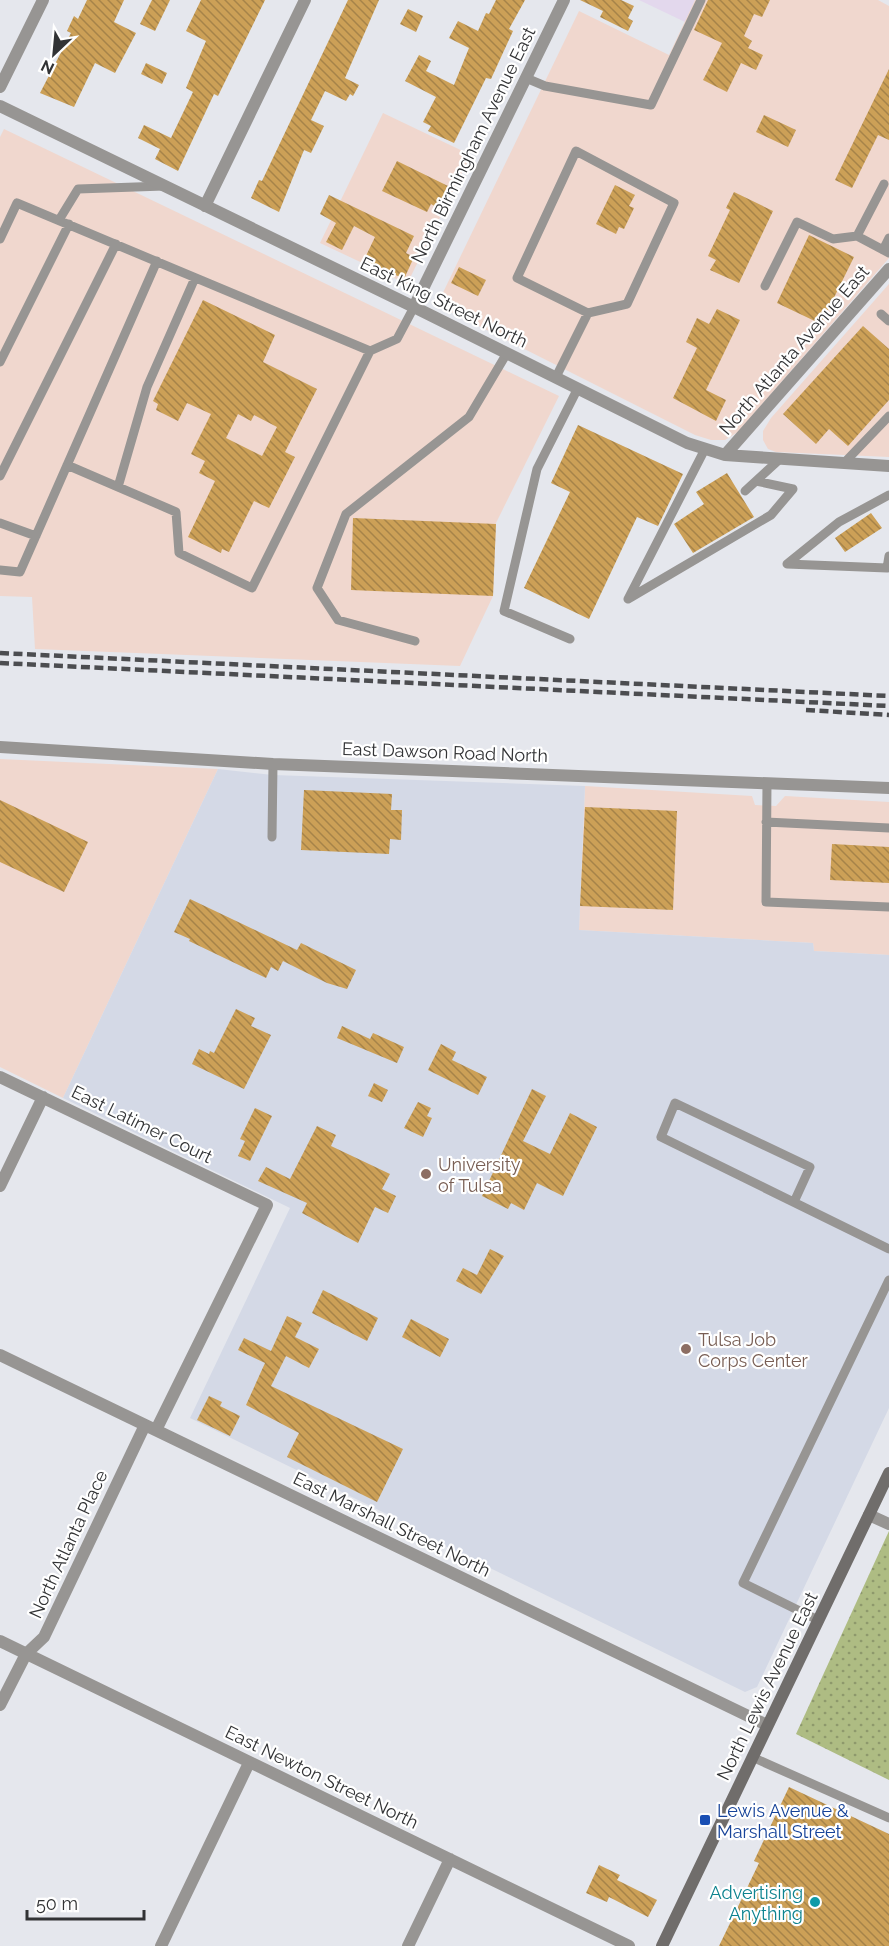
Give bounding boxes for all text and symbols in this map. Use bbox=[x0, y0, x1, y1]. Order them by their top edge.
street label: North Birmingham Avenue East bbox=[407, 23, 539, 267]
north arrow bbox=[24, 24, 84, 84]
text: N bbox=[38, 56, 57, 78]
street label: East King Street North bbox=[357, 252, 531, 352]
street label: North Atlanta Avenue East bbox=[715, 261, 873, 439]
street label: East Dawson Road North bbox=[342, 738, 548, 766]
street label: East Latimer Court bbox=[68, 1081, 216, 1167]
place label: University of Tulsa bbox=[438, 1154, 521, 1196]
marker: University of Tulsa bbox=[419, 1167, 433, 1181]
place label: Tulsa Job Corps Center bbox=[698, 1329, 809, 1371]
marker: Tulsa Job Corps Center bbox=[679, 1342, 693, 1356]
street label: North Atlanta Place bbox=[24, 1466, 112, 1621]
street label: East Marshall Street North bbox=[290, 1467, 494, 1581]
street label: North Lewis Avenue East bbox=[712, 1588, 822, 1784]
street label: East Newton Street North bbox=[222, 1721, 422, 1833]
place label: Lewis Avenue & Marshall Street bbox=[717, 1800, 849, 1842]
marker: Lewis Avenue & Marshall Street bbox=[698, 1813, 712, 1827]
place label: Advertising Anything bbox=[710, 1882, 803, 1924]
scale bar bbox=[27, 1883, 144, 1921]
text: 50 m bbox=[36, 1893, 78, 1914]
marker: Advertising Anything bbox=[808, 1895, 822, 1909]

